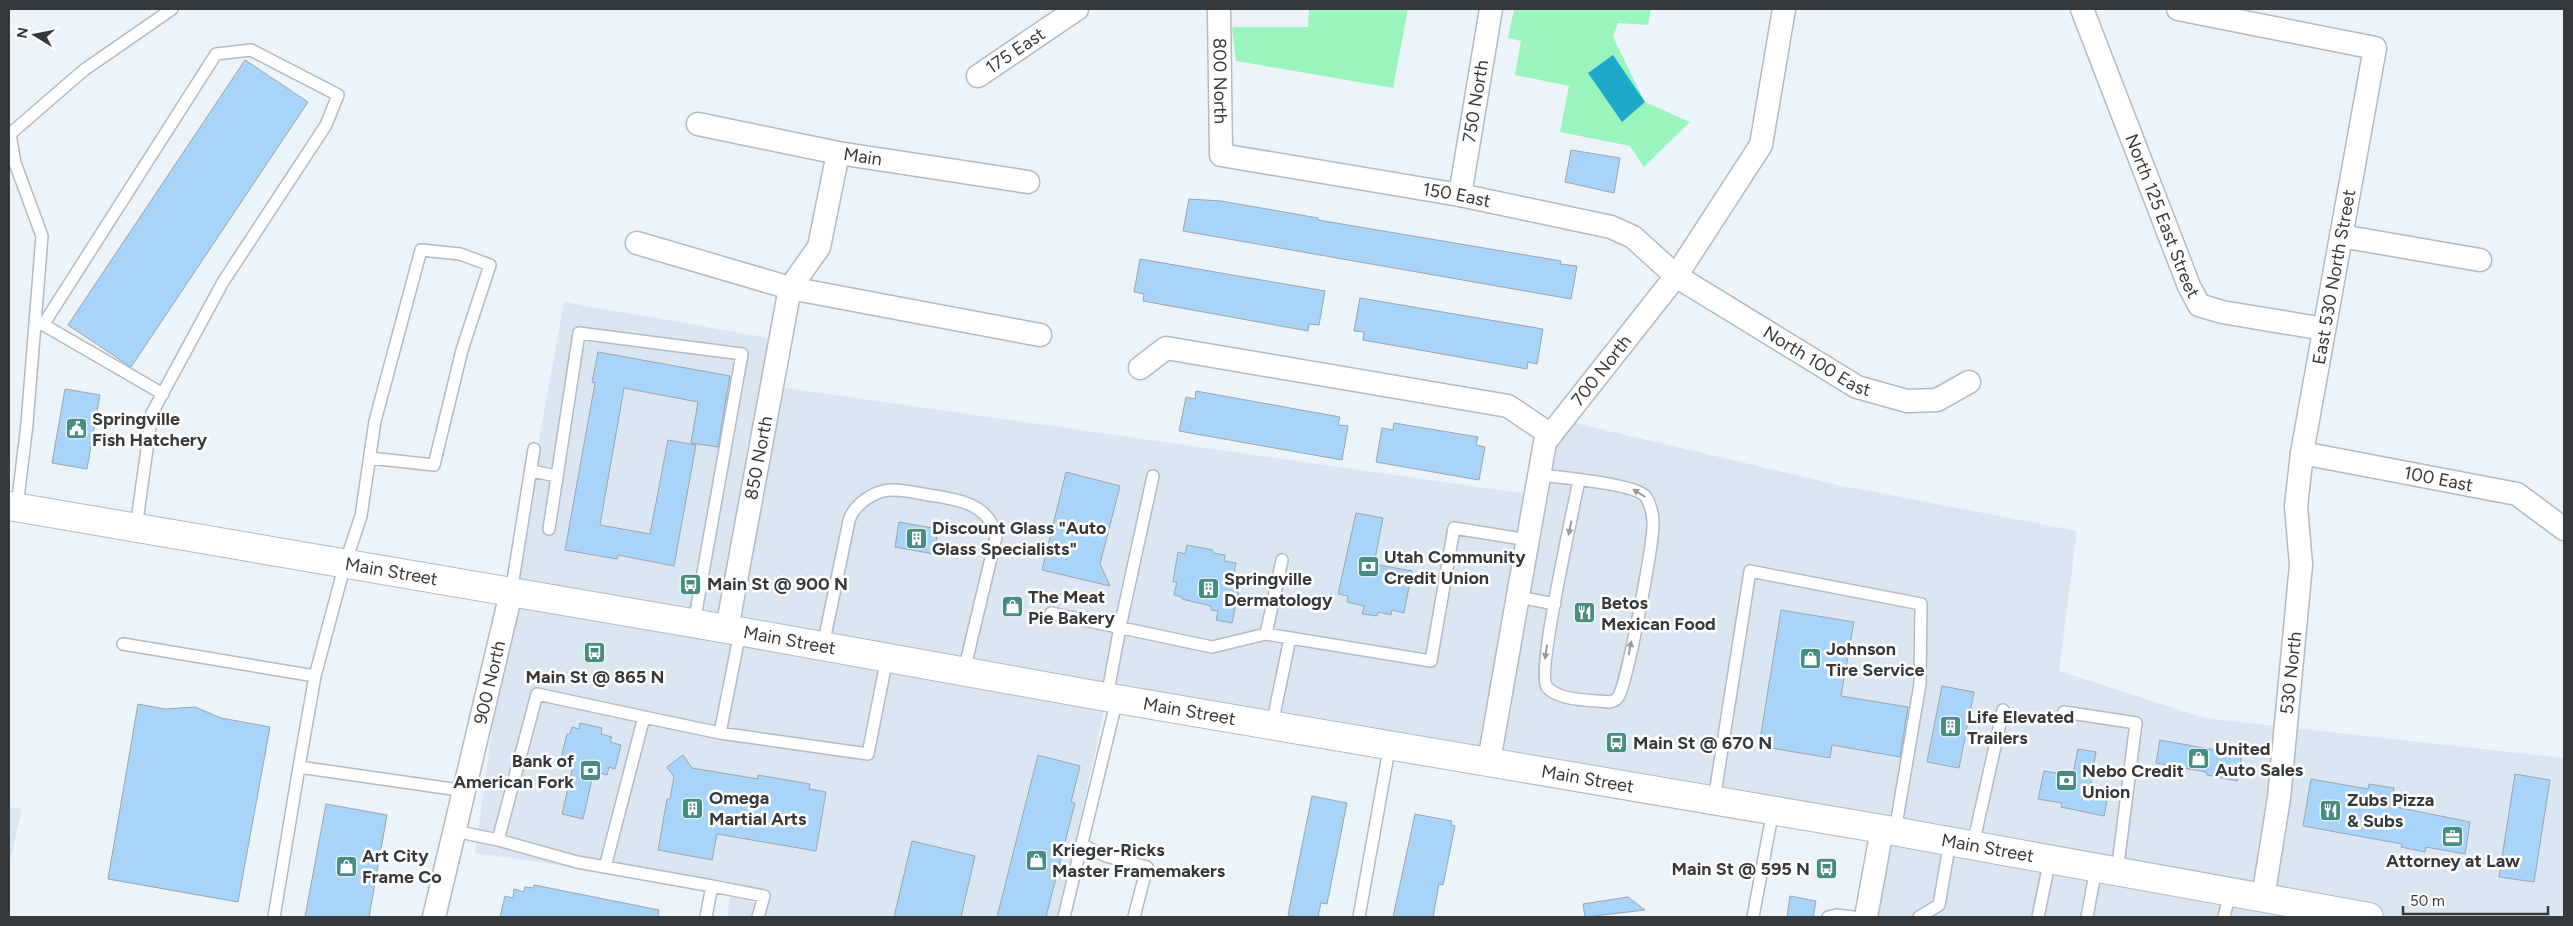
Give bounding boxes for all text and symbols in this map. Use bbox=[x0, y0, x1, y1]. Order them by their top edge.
north arrow bbox=[10, 10, 60, 60]
street label: 175 East bbox=[981, 23, 1049, 79]
text: N bbox=[13, 26, 32, 40]
street label: 800 North bbox=[1208, 38, 1232, 124]
street label: 750 North bbox=[1458, 58, 1493, 144]
street label: North 125 East Street bbox=[2120, 131, 2204, 302]
street label: Main bbox=[842, 143, 884, 171]
street label: 150 East bbox=[1421, 178, 1493, 212]
street label: East 530 North Street bbox=[2308, 187, 2360, 366]
street label: North 100 East bbox=[1759, 321, 1873, 401]
street label: 700 North bbox=[1567, 330, 1636, 410]
place label: Springville Fish Hatchery bbox=[92, 408, 208, 451]
street label: 850 North bbox=[740, 414, 777, 502]
public building icon: Springville Fish Hatchery bbox=[64, 417, 88, 441]
street label: 100 East bbox=[2402, 462, 2475, 496]
one-way arrow bbox=[1632, 489, 1646, 498]
place label: Discount Glass "Auto Glass Specialists" bbox=[932, 517, 1106, 560]
one-way arrow bbox=[1566, 520, 1574, 536]
building icon: Discount Glass "Auto Glass Specialists" bbox=[904, 526, 928, 550]
place label: Utah Community Credit Union bbox=[1384, 546, 1526, 589]
street label: Main Street bbox=[343, 553, 440, 590]
bank icon: Utah Community Credit Union bbox=[1356, 555, 1380, 579]
place label: Springville Dermatology bbox=[1224, 568, 1333, 611]
bus stop icon: Main St @ 900 N bbox=[679, 572, 703, 596]
place label: Main St @ 900 N bbox=[707, 573, 848, 595]
building icon: Springville Dermatology bbox=[1196, 577, 1220, 601]
place label: The Meat Pie Bakery bbox=[1028, 586, 1115, 629]
place label: Betos Mexican Food bbox=[1601, 592, 1716, 635]
shop icon: The Meat Pie Bakery bbox=[1000, 595, 1024, 619]
restaurant icon: Betos Mexican Food bbox=[1573, 601, 1597, 625]
street label: Main Street bbox=[742, 621, 838, 659]
street label: 530 North bbox=[2276, 630, 2306, 716]
place label: Johnson Tire Service bbox=[1826, 638, 1925, 681]
street label: 900 North bbox=[469, 639, 510, 726]
bus stop icon: Main St @ 865 N bbox=[583, 640, 607, 664]
one-way arrow bbox=[1627, 640, 1635, 656]
one-way arrow bbox=[1542, 645, 1550, 661]
shop icon: Johnson Tire Service bbox=[1798, 647, 1822, 671]
place label: Main St @ 865 N bbox=[526, 666, 664, 688]
street label: Main Street bbox=[1141, 693, 1237, 730]
place label: Life Elevated Trailers bbox=[1967, 706, 2074, 749]
building icon: Life Elevated Trailers bbox=[1939, 715, 1963, 739]
bus stop icon: Main St @ 670 N bbox=[1605, 731, 1629, 755]
place label: Main St @ 670 N bbox=[1633, 732, 1772, 754]
place label: United Auto Sales bbox=[2215, 738, 2304, 781]
shop icon: United Auto Sales bbox=[2187, 747, 2211, 771]
place label: Bank of American Fork bbox=[453, 750, 575, 793]
bank icon: Bank of American Fork bbox=[578, 759, 602, 783]
street label: Main Street bbox=[1540, 760, 1636, 798]
place label: Nebo Credit Union bbox=[2082, 760, 2184, 803]
bank icon: Nebo Credit Union bbox=[2054, 769, 2078, 793]
place label: Omega Martial Arts bbox=[709, 787, 807, 830]
place label: Zubs Pizza & Subs bbox=[2347, 789, 2434, 832]
building icon: Omega Martial Arts bbox=[681, 796, 705, 820]
restaurant icon: Zubs Pizza & Subs bbox=[2319, 798, 2343, 822]
office icon: Attorney at Law bbox=[2441, 824, 2465, 848]
street label: Main Street bbox=[1940, 829, 2036, 867]
place label: Krieger-Ricks Master Framemakers bbox=[1052, 839, 1226, 882]
place label: Art City Frame Co bbox=[362, 845, 442, 888]
shop icon: Krieger-Ricks Master Framemakers bbox=[1024, 848, 1048, 872]
place label: Attorney at Law bbox=[2386, 850, 2520, 872]
shop icon: Art City Frame Co bbox=[334, 854, 358, 878]
bus stop icon: Main St @ 595 N bbox=[1814, 857, 1838, 881]
place label: Main St @ 595 N bbox=[1672, 858, 1810, 880]
scale bar bbox=[2403, 884, 2548, 916]
text: 50 m bbox=[2410, 892, 2445, 910]

